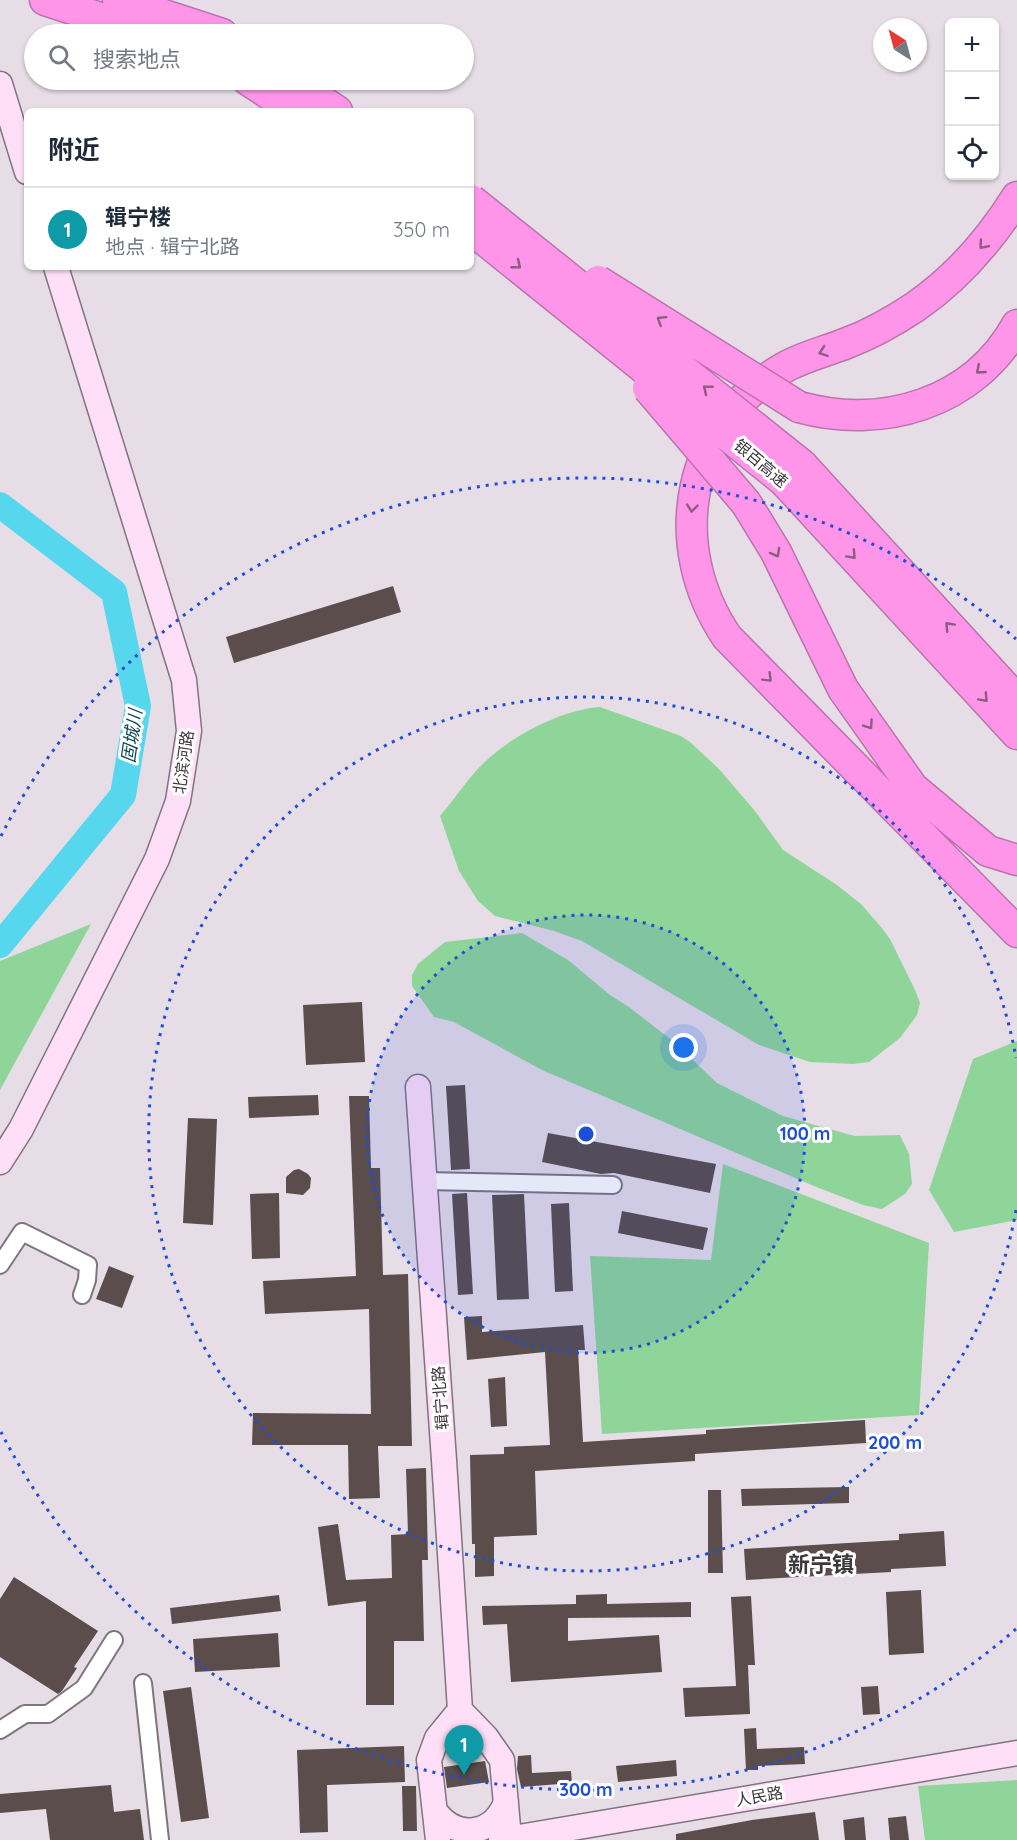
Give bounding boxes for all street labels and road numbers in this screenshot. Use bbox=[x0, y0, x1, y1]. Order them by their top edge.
street label: 银百高速 bbox=[730, 435, 792, 491]
street label: 北滨河路 bbox=[169, 729, 197, 795]
street label: 辑宁北路 bbox=[428, 1365, 452, 1431]
street label: 人民路 bbox=[734, 1782, 784, 1810]

